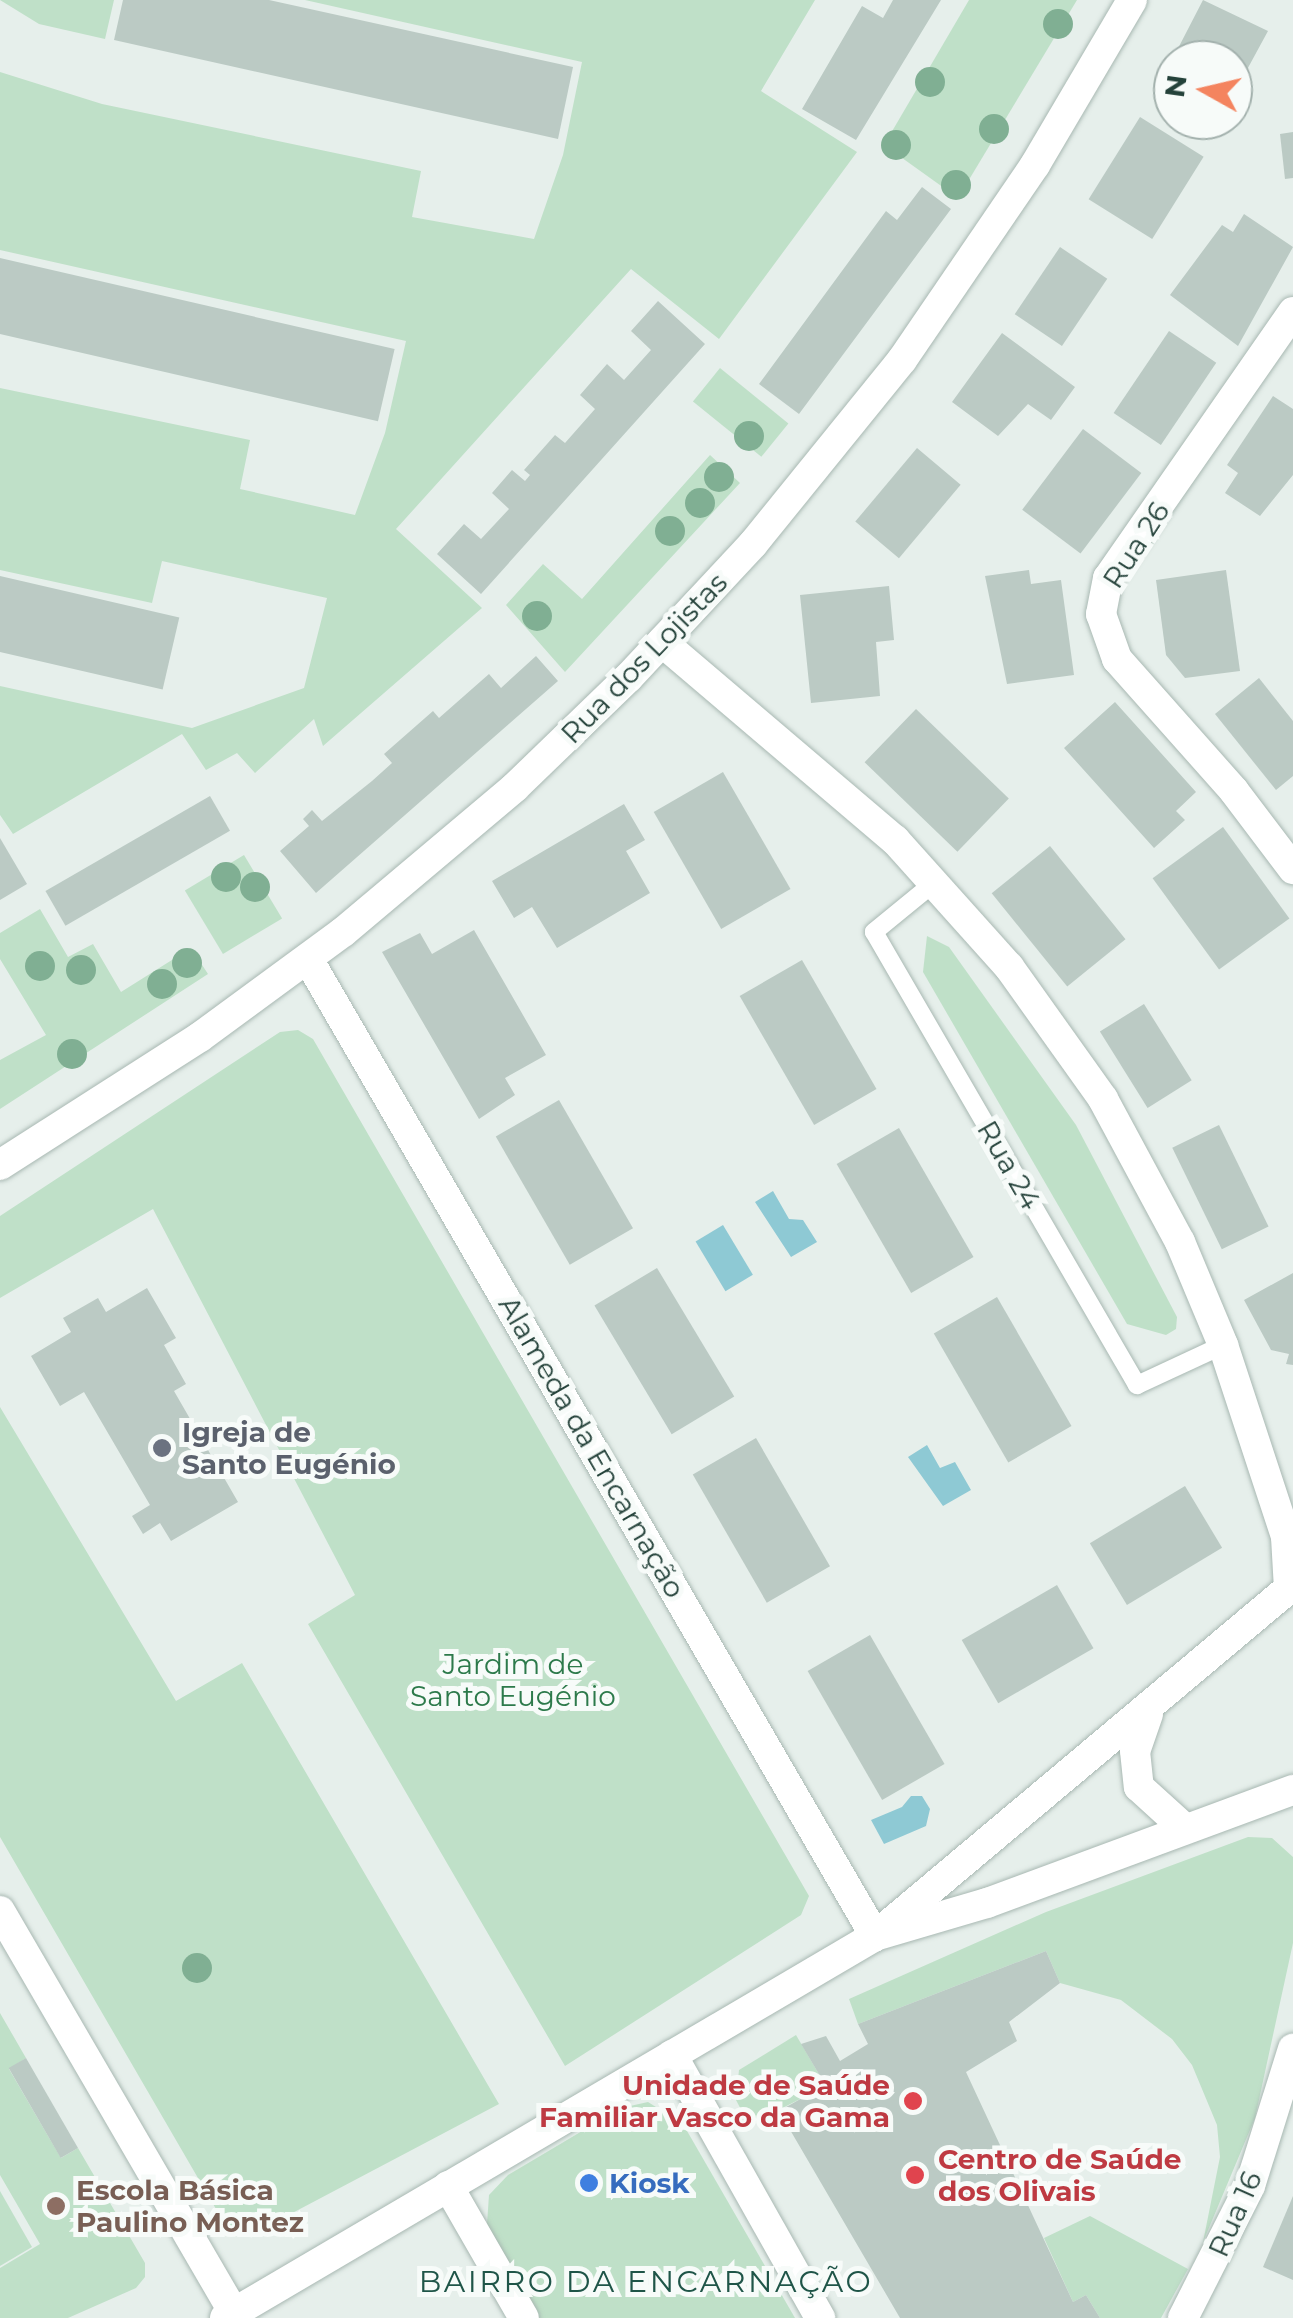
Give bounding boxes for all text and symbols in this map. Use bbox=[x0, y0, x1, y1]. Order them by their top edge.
north arrow bbox=[1153, 40, 1253, 140]
text: N bbox=[1157, 73, 1194, 100]
street label: Rua 26 bbox=[1096, 496, 1176, 594]
street label: Rua dos Lojistas bbox=[554, 566, 734, 750]
street label: Rua 24 bbox=[970, 1115, 1048, 1215]
street label: Alameda da Encarnação bbox=[492, 1290, 692, 1604]
place label: Igreja de Santo Eugénio bbox=[182, 1415, 396, 1481]
marker: Igreja de Santo Eugénio bbox=[151, 1437, 173, 1459]
park label: Jardim de Santo Eugénio bbox=[410, 1647, 616, 1713]
place label: Unidade de Saúde Familiar Vasco da Gama bbox=[539, 2068, 890, 2134]
marker: Unidade de Saúde Familiar Vasco da Gama bbox=[900, 2088, 926, 2114]
place label: Centro de Saúde dos Olivais bbox=[938, 2142, 1181, 2208]
marker: Centro de Saúde dos Olivais bbox=[902, 2162, 928, 2188]
place label: Kiosk bbox=[609, 2166, 690, 2200]
street label: Rua 16 bbox=[1201, 2166, 1269, 2262]
marker: Kiosk bbox=[578, 2172, 600, 2194]
place label: Escola Básica Paulino Montez bbox=[76, 2173, 304, 2239]
marker: Escola Básica Paulino Montez bbox=[45, 2195, 67, 2217]
district label: BAIRRO DA ENCARNAÇÃO bbox=[419, 2264, 873, 2300]

